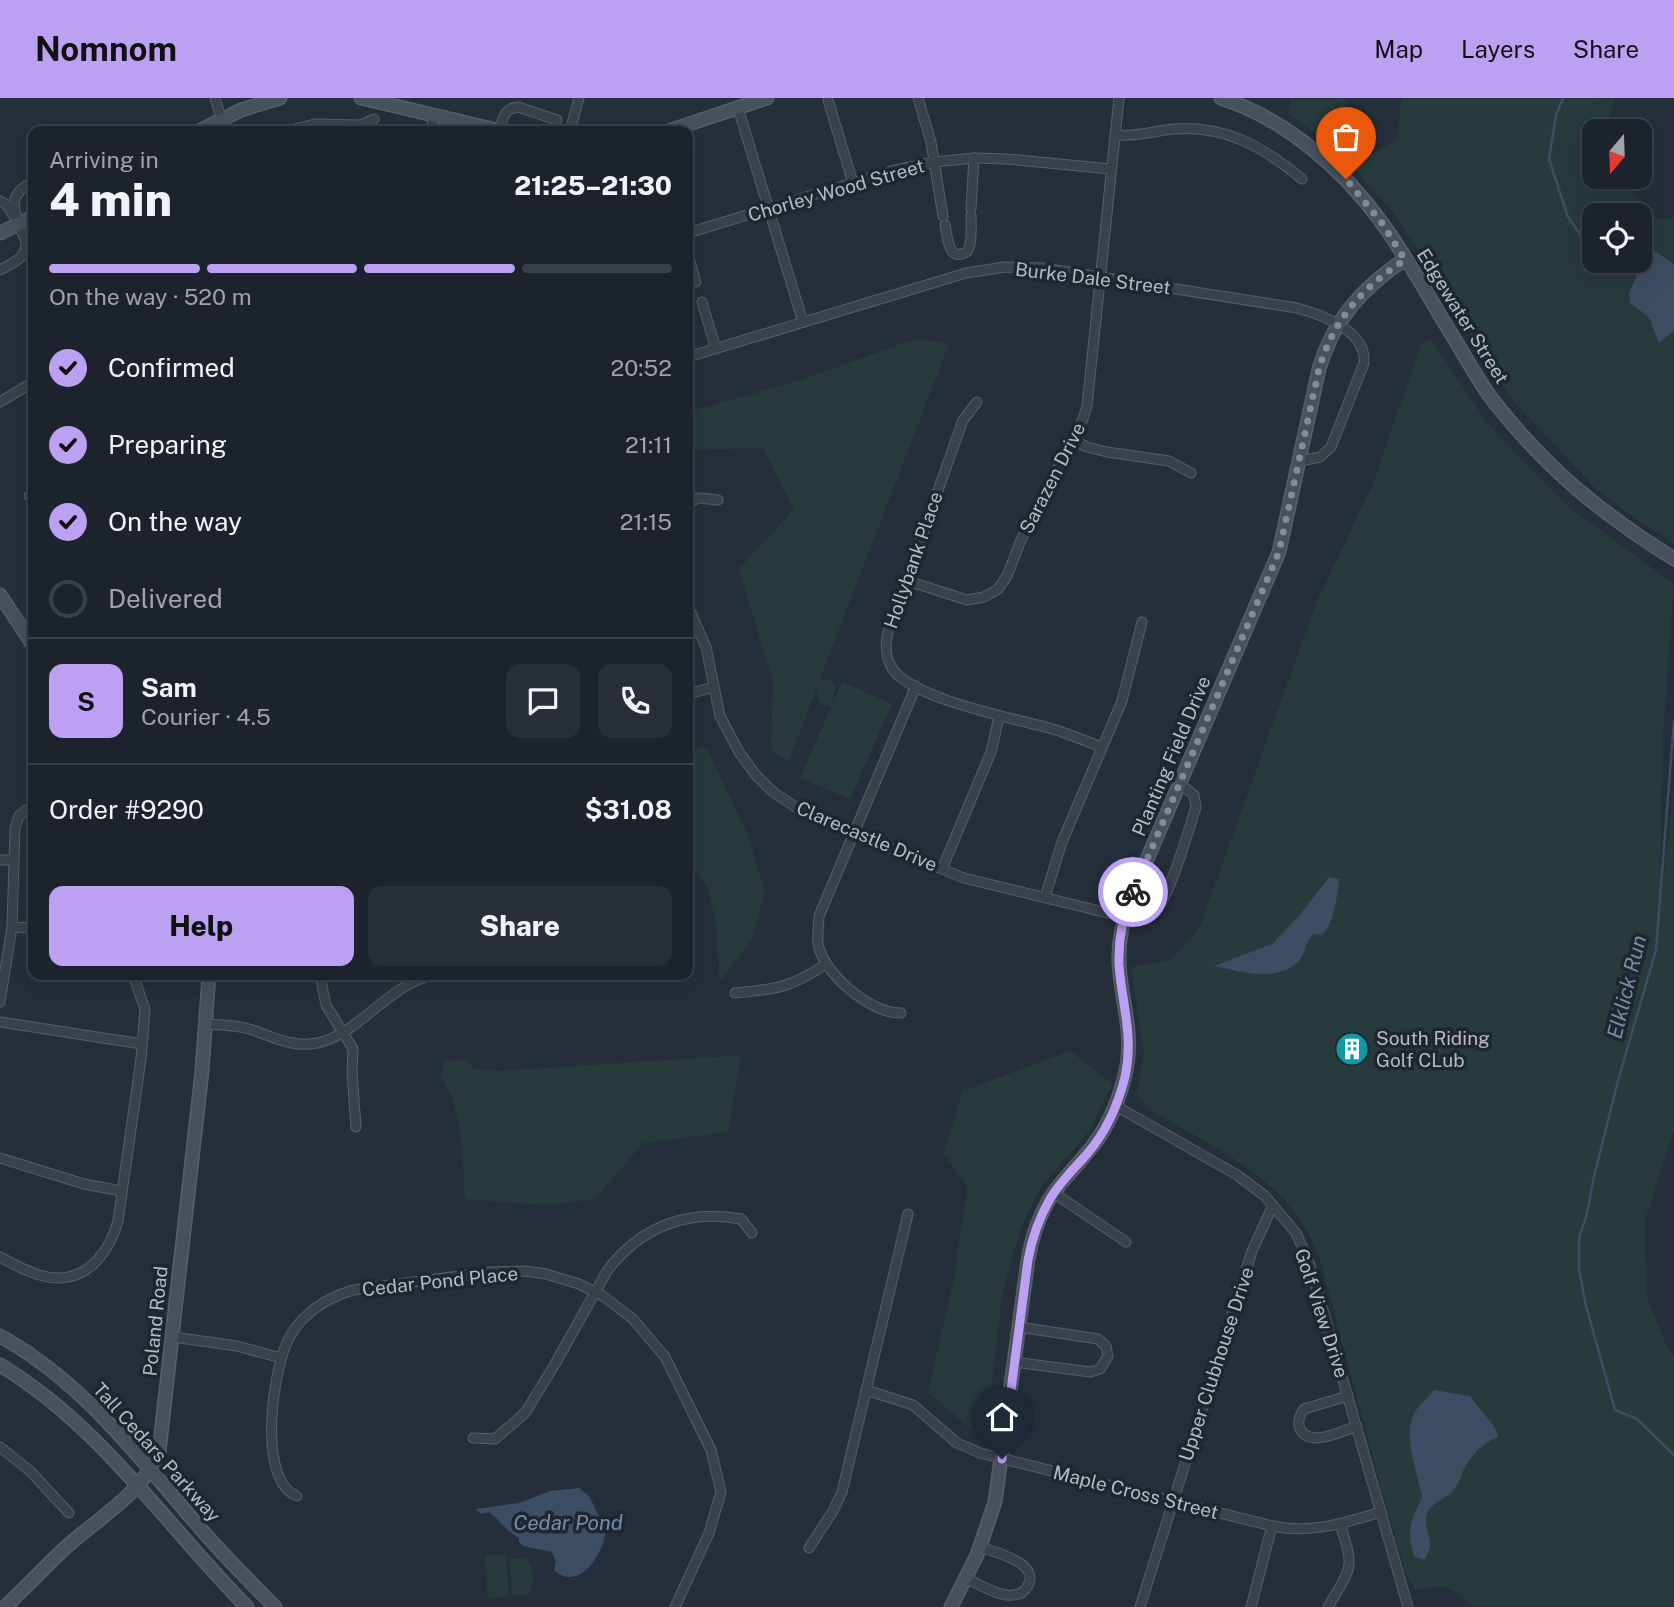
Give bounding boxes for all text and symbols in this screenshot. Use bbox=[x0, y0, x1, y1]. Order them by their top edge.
text: Nomnom bbox=[35, 30, 177, 68]
text: Map bbox=[1374, 35, 1423, 63]
text: Layers bbox=[1461, 35, 1535, 63]
text: Share bbox=[1573, 35, 1639, 63]
pin bbox=[1316, 107, 1376, 179]
icon: bag bbox=[1327, 118, 1365, 156]
north arrow bbox=[1582, 119, 1652, 189]
map controls bbox=[1582, 119, 1652, 273]
text: Arriving in bbox=[49, 146, 159, 173]
street label: Chorley Wood Street bbox=[745, 154, 927, 226]
text: 21:25–21:30 bbox=[514, 170, 672, 201]
text: 4 min bbox=[49, 172, 172, 226]
button: locate bbox=[1582, 203, 1652, 273]
street label: Edgewater Street bbox=[1413, 244, 1513, 388]
street label: Burke Dale Street bbox=[1014, 258, 1172, 298]
text: On the way · 520 m bbox=[49, 283, 252, 310]
icon: check bbox=[49, 349, 87, 387]
text: Confirmed bbox=[108, 352, 235, 383]
text: 20:52 bbox=[611, 354, 672, 381]
street label: Sarazen Drive bbox=[1015, 419, 1089, 537]
icon: check bbox=[49, 426, 87, 464]
text: Preparing bbox=[108, 429, 227, 460]
text: 21:11 bbox=[625, 431, 672, 458]
street label: Hollybank Place bbox=[879, 489, 947, 631]
icon: check bbox=[49, 503, 87, 541]
text: On the way bbox=[108, 506, 242, 537]
text: 21:15 bbox=[620, 508, 672, 535]
text: Delivered bbox=[108, 583, 223, 614]
button: chat bbox=[506, 664, 580, 738]
button: phone bbox=[598, 664, 672, 738]
text: Sam bbox=[141, 672, 197, 703]
street label: Planting Field Drive bbox=[1127, 673, 1215, 839]
text: S bbox=[77, 686, 95, 717]
text: Courier · 4.5 bbox=[141, 703, 271, 730]
text: Order #9290 bbox=[49, 794, 204, 825]
text: $31.08 bbox=[585, 794, 672, 825]
street label: Clarecastle Drive bbox=[793, 796, 941, 876]
courier bbox=[1098, 857, 1168, 927]
icon: bike bbox=[1114, 873, 1152, 911]
button: Help bbox=[49, 886, 354, 966]
button: Share bbox=[368, 886, 672, 966]
water label: Elklick Run bbox=[1602, 933, 1651, 1041]
place label: South Riding Golf CLub bbox=[1376, 1027, 1490, 1071]
building icon: South Riding Golf CLub bbox=[1333, 1030, 1371, 1068]
street label: Golf View Drive bbox=[1291, 1246, 1353, 1380]
street label: Cedar Pond Place bbox=[361, 1262, 519, 1300]
street label: Upper Clubhouse Drive bbox=[1174, 1264, 1258, 1464]
street label: Poland Road bbox=[138, 1265, 172, 1377]
street label: Tall Cedars Parkway bbox=[89, 1378, 225, 1526]
pin bbox=[972, 1387, 1032, 1459]
icon: home bbox=[983, 1398, 1021, 1436]
street label: Maple Cross Street bbox=[1051, 1461, 1221, 1523]
water label: Cedar Pond bbox=[513, 1510, 623, 1535]

